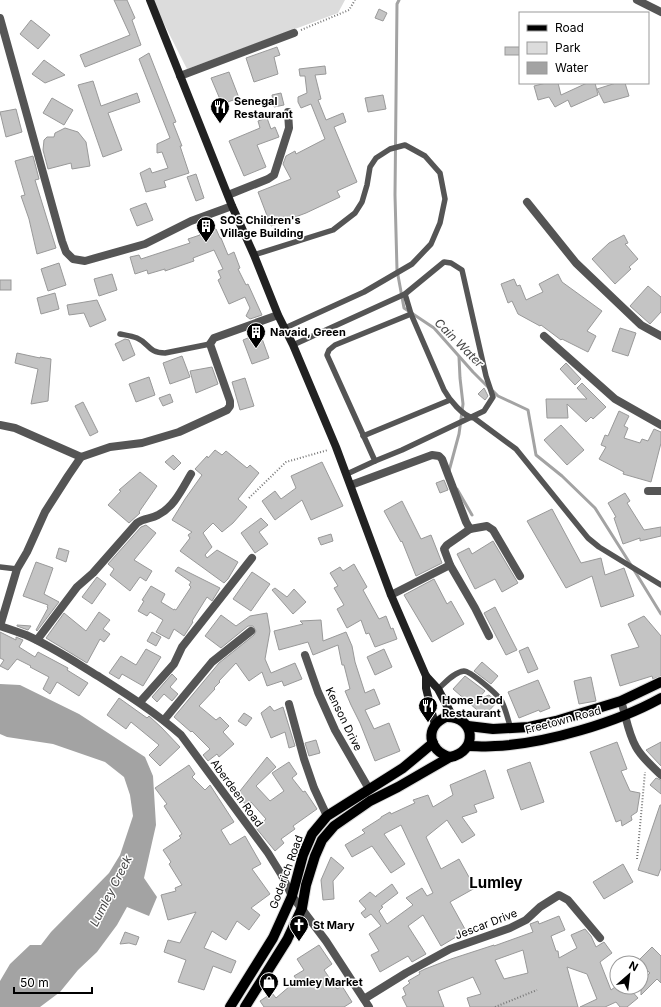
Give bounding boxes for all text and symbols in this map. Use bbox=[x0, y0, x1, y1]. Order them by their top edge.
legend bbox=[519, 12, 649, 84]
text: Road bbox=[555, 20, 584, 35]
text: Park bbox=[555, 40, 581, 55]
text: Water bbox=[555, 60, 589, 75]
place label: Senegal Restaurant bbox=[234, 94, 293, 121]
restaurant icon: Senegal Restaurant bbox=[209, 96, 231, 124]
place label: SOS Children's Village Building bbox=[220, 213, 304, 240]
building icon: SOS Children's Village Building bbox=[195, 215, 217, 243]
water label: Cain Water bbox=[432, 315, 487, 371]
building icon: Navaid, Green bbox=[245, 321, 267, 349]
place label: Navaid, Green bbox=[270, 325, 346, 339]
street label: Kenson Drive bbox=[323, 685, 365, 753]
place label: Home Food Restaurant bbox=[442, 693, 503, 720]
restaurant icon: Home Food Restaurant bbox=[417, 695, 439, 723]
street label: Freetown Road bbox=[524, 703, 602, 737]
street label: Aberdeen Road bbox=[208, 756, 266, 830]
street label: Goderich Road bbox=[266, 833, 306, 911]
water label: Lumley Creek bbox=[86, 852, 135, 929]
district label: Lumley bbox=[469, 873, 523, 892]
street label: Jescar Drive bbox=[453, 906, 519, 942]
church icon: St Mary bbox=[288, 914, 310, 942]
place label: St Mary bbox=[313, 918, 355, 932]
north arrow bbox=[609, 955, 649, 995]
text: N bbox=[627, 958, 641, 974]
scale bar bbox=[14, 969, 92, 995]
shop icon: Lumley Market bbox=[258, 971, 280, 999]
text: 50 m bbox=[20, 975, 49, 990]
place label: Lumley Market bbox=[283, 975, 363, 989]

